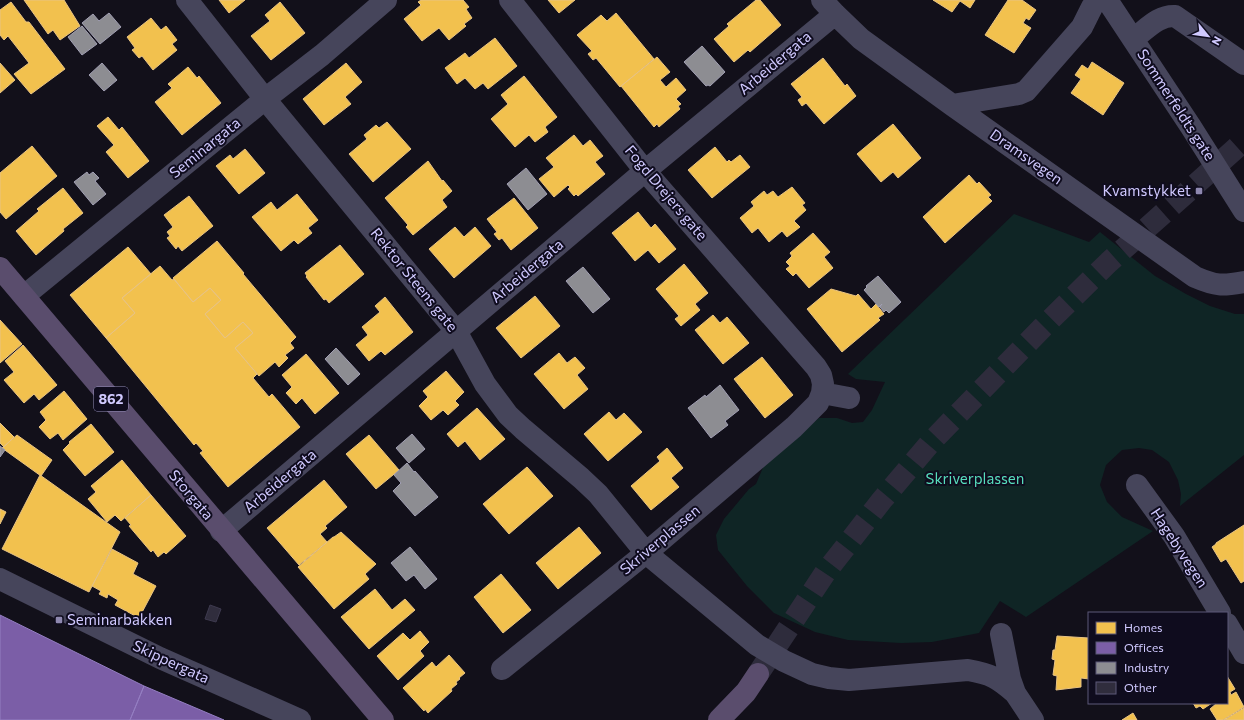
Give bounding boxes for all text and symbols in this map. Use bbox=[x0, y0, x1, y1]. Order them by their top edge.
north arrow bbox=[1188, 16, 1228, 56]
street label: Arbeidergata bbox=[734, 27, 814, 98]
text: N bbox=[1209, 34, 1225, 48]
street label: Sommerfeldts gate bbox=[1134, 45, 1220, 164]
street label: Seminargata bbox=[165, 113, 243, 181]
street label: Dramsvegen bbox=[987, 125, 1066, 188]
street label: Fogd Drejers gate bbox=[622, 141, 712, 244]
place label: Kvamstykket bbox=[1102, 181, 1191, 199]
marker: Kvamstykket bbox=[1194, 186, 1204, 196]
street label: Rektor Steens gate bbox=[367, 224, 462, 335]
street label: Arbeidergata bbox=[486, 235, 566, 306]
road number: 862 bbox=[94, 387, 128, 411]
street label: Arbeidergata bbox=[239, 445, 319, 516]
street label: Storgata bbox=[166, 466, 218, 523]
park label: Skriverplassen bbox=[926, 469, 1024, 487]
street label: Skriverplassen bbox=[616, 501, 703, 578]
street label: Hagebyvegen bbox=[1147, 504, 1212, 591]
place label: Seminarbakken bbox=[67, 610, 172, 628]
legend bbox=[1088, 612, 1228, 704]
marker: Seminarbakken bbox=[54, 615, 64, 625]
text: Homes bbox=[1124, 620, 1162, 634]
street label: Skippergata bbox=[130, 636, 213, 687]
text: Offices bbox=[1124, 640, 1164, 654]
text: Industry bbox=[1124, 660, 1169, 674]
text: Other bbox=[1124, 680, 1157, 694]

